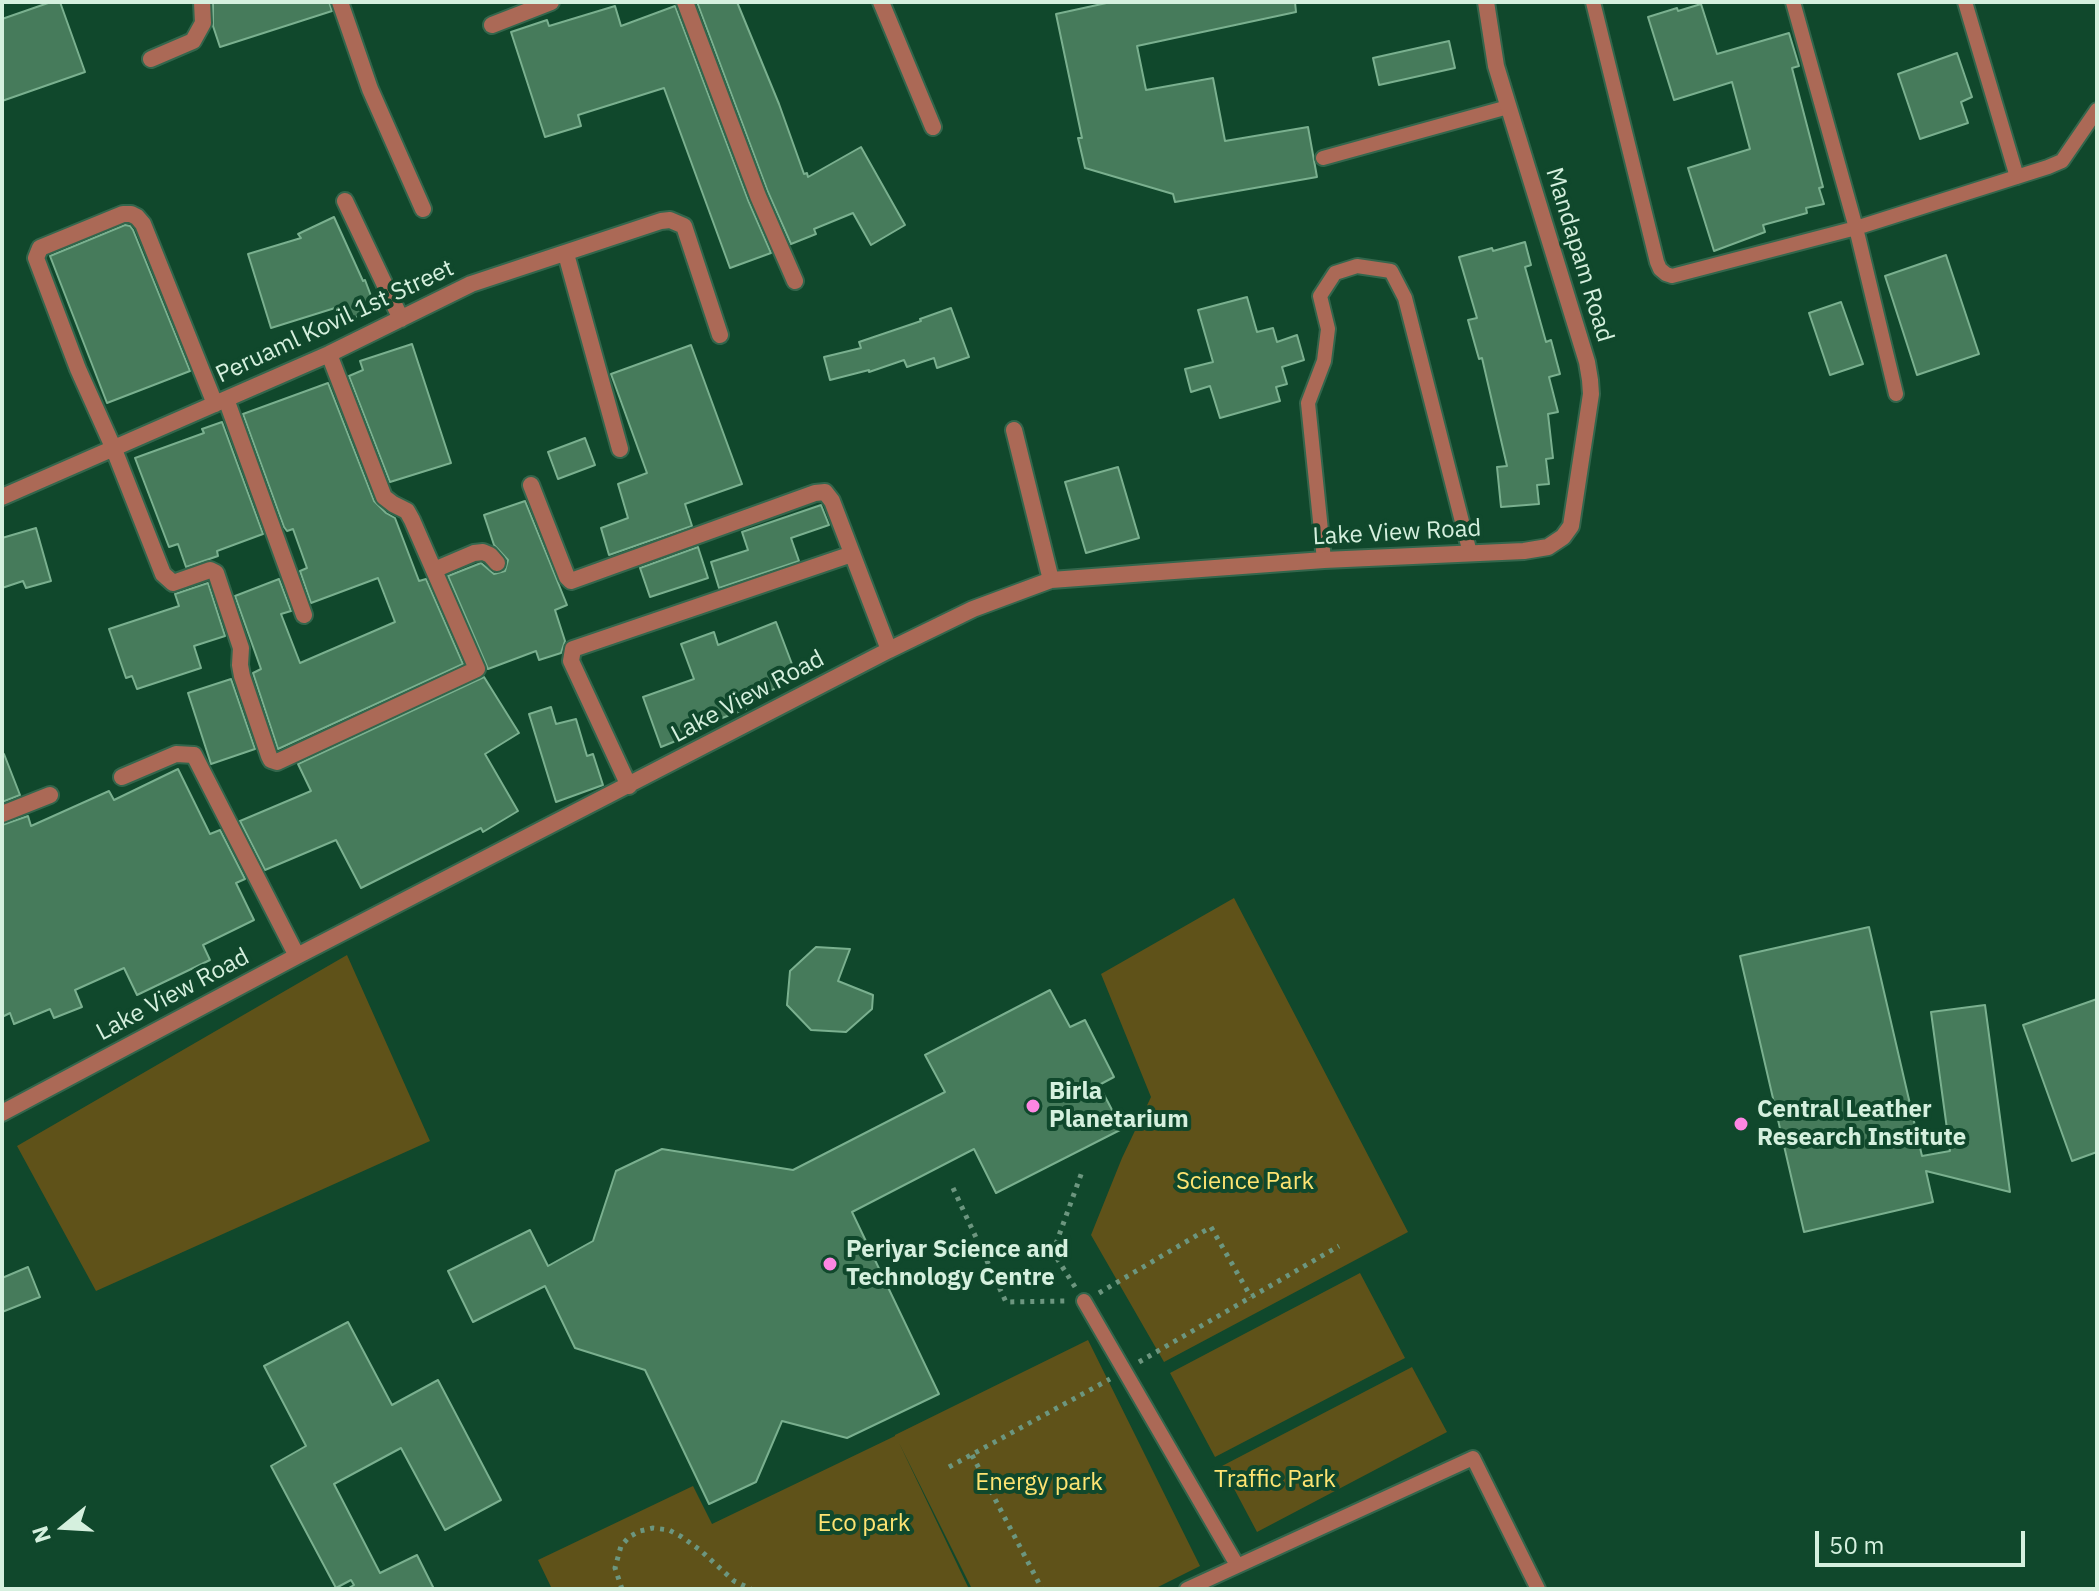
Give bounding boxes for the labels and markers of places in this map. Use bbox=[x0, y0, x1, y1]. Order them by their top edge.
place label: Birla Planetarium bbox=[1049, 1078, 1189, 1134]
place label: Central Leather Research Institute bbox=[1757, 1096, 1966, 1152]
marker: Birla Planetarium bbox=[1024, 1097, 1042, 1115]
marker: Central Leather Research Institute bbox=[1732, 1115, 1750, 1133]
place label: Periyar Science and Technology Centre bbox=[846, 1236, 1069, 1292]
marker: Periyar Science and Technology Centre bbox=[821, 1255, 839, 1273]

